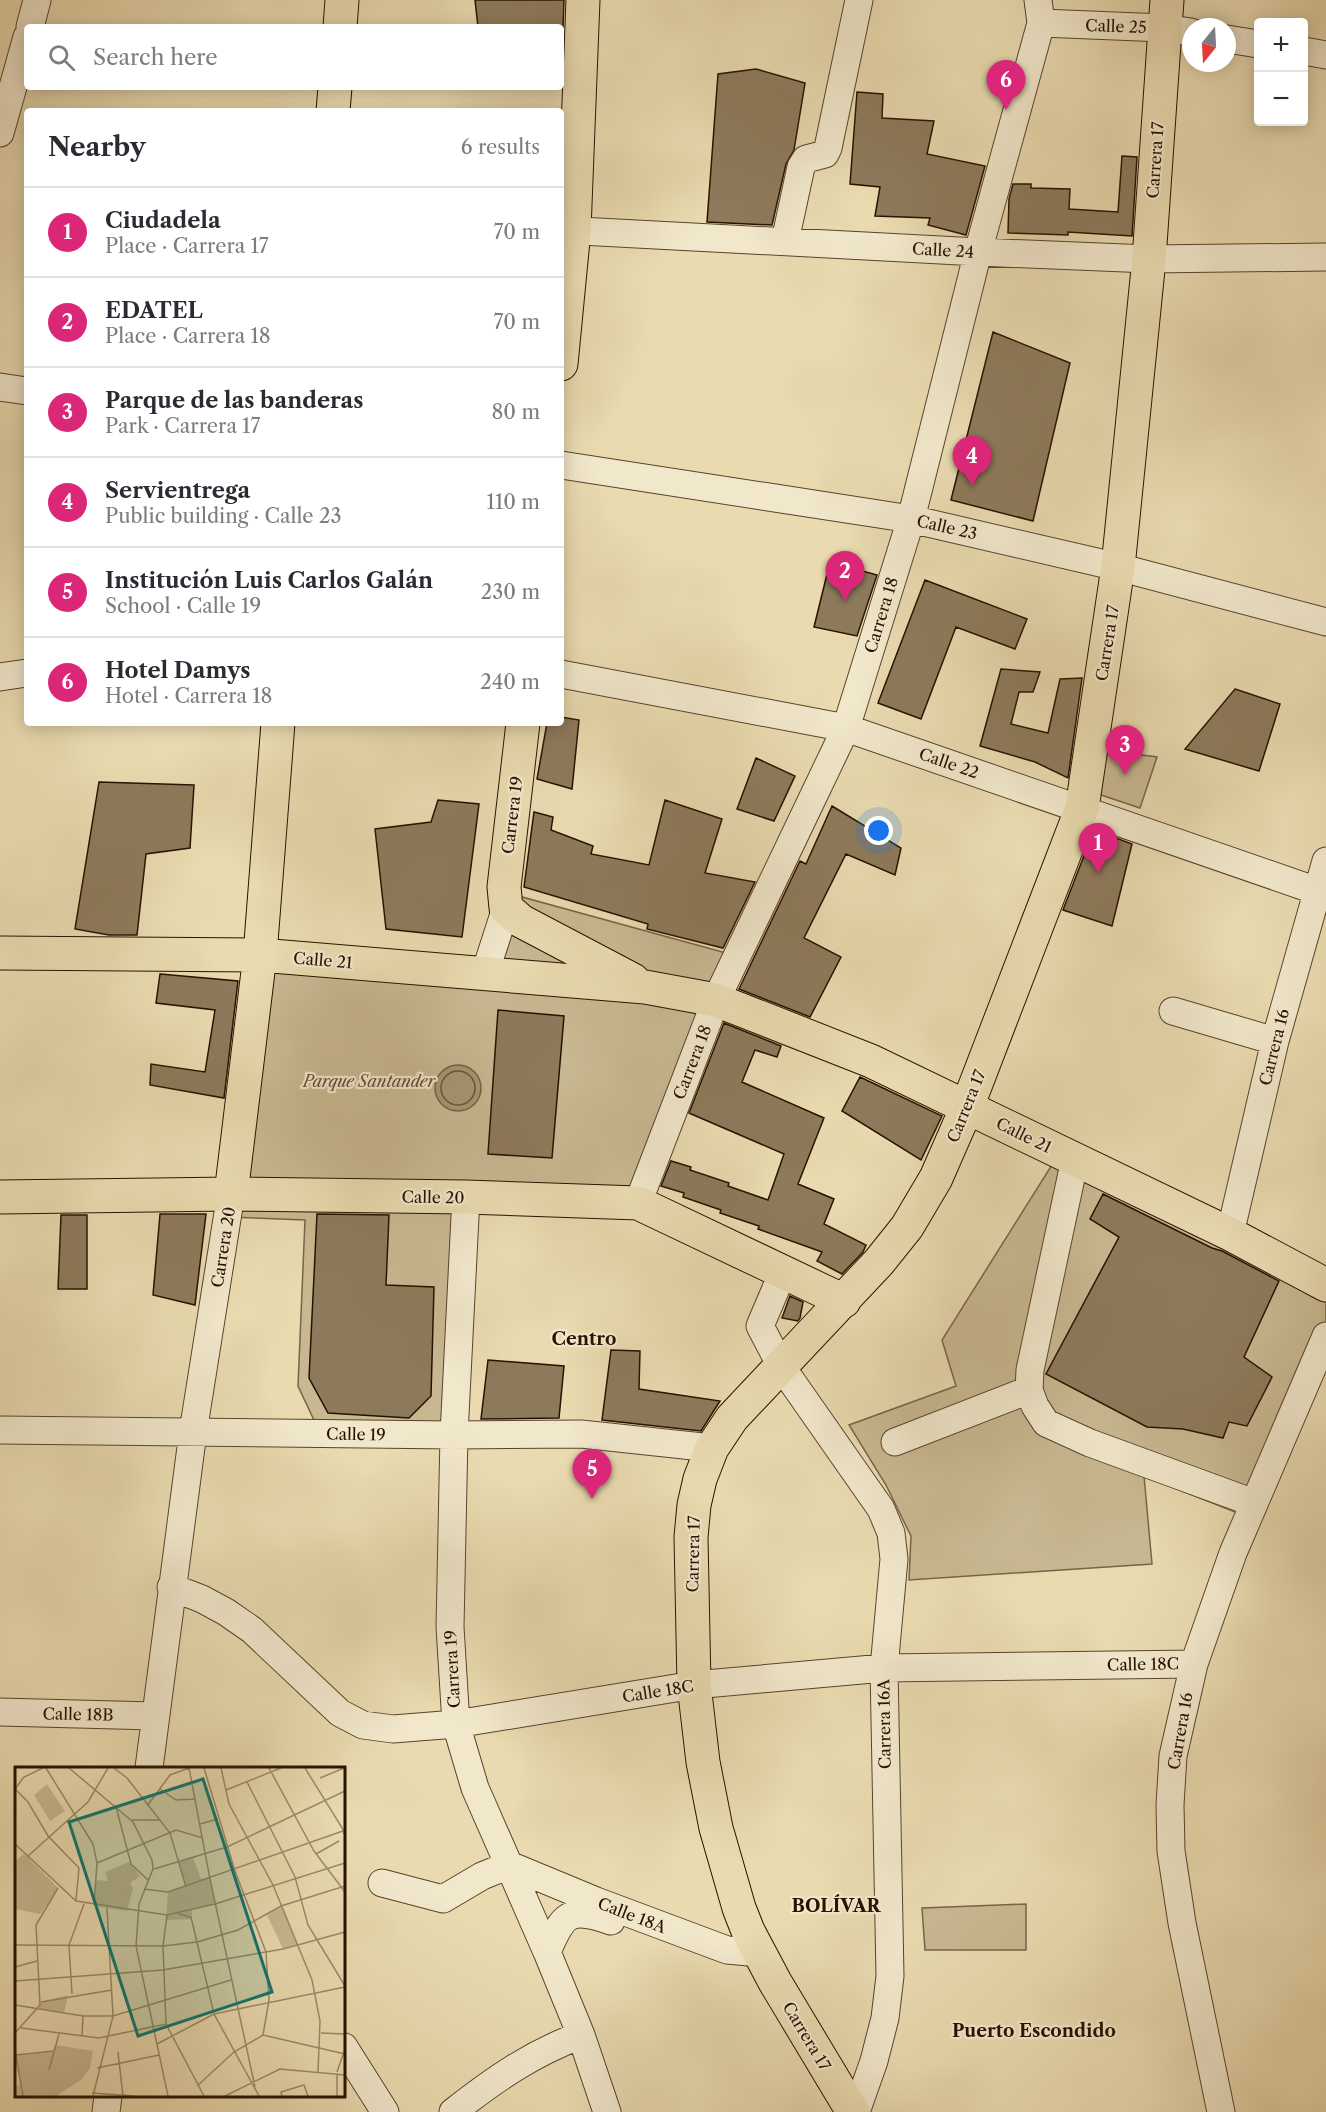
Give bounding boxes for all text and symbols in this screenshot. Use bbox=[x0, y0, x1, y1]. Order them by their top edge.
street label: Calle 25 bbox=[1085, 15, 1147, 37]
north arrow bbox=[1182, 18, 1236, 72]
map controls bbox=[1254, 18, 1308, 126]
button: + bbox=[1254, 18, 1308, 72]
search box bbox=[24, 24, 564, 90]
icon: search bbox=[45, 41, 78, 74]
text: Search here bbox=[93, 44, 218, 71]
pin: 6 bbox=[986, 60, 1026, 110]
button: − bbox=[1254, 72, 1308, 126]
street label: Carrera 17 bbox=[1142, 121, 1168, 199]
text: Nearby bbox=[48, 131, 146, 163]
text: 6 results bbox=[461, 135, 540, 159]
text: Ciudadela bbox=[105, 207, 221, 234]
text: 1 bbox=[63, 220, 72, 244]
text: 70 m bbox=[494, 220, 540, 244]
text: Place · Carrera 17 bbox=[105, 234, 269, 258]
street label: Calle 24 bbox=[912, 238, 974, 262]
text: EDATEL bbox=[105, 297, 203, 324]
text: 2 bbox=[62, 310, 73, 334]
text: 70 m bbox=[494, 310, 540, 334]
text: Place · Carrera 18 bbox=[105, 324, 271, 348]
text: Parque de las banderas bbox=[105, 387, 364, 414]
text: 3 bbox=[62, 400, 73, 424]
text: 80 m bbox=[492, 400, 540, 424]
text: Park · Carrera 17 bbox=[105, 414, 260, 438]
pin: 4 bbox=[952, 436, 992, 486]
text: Servientrega bbox=[105, 477, 250, 504]
text: 4 bbox=[62, 490, 73, 514]
text: 110 m bbox=[487, 490, 540, 514]
text: Public building · Calle 23 bbox=[105, 504, 341, 528]
street label: Calle 23 bbox=[915, 510, 979, 544]
pin: 2 bbox=[826, 552, 864, 601]
text: Institución Luis Carlos Galán bbox=[105, 567, 433, 594]
street label: Carrera 18 bbox=[860, 575, 902, 655]
text: 5 bbox=[62, 580, 73, 604]
text: 230 m bbox=[481, 580, 540, 604]
text: School · Calle 19 bbox=[105, 594, 261, 618]
street label: Carrera 17 bbox=[1091, 603, 1123, 682]
text: Hotel Damys bbox=[105, 657, 250, 684]
text: 6 bbox=[62, 670, 73, 694]
text: 240 m bbox=[480, 670, 540, 694]
text: Hotel · Carrera 18 bbox=[105, 684, 272, 708]
pin: 3 bbox=[1106, 726, 1144, 775]
street label: Calle 22 bbox=[916, 743, 982, 783]
street label: Carrera 19 bbox=[497, 775, 527, 855]
your location bbox=[864, 816, 893, 845]
pin: 1 bbox=[1078, 824, 1118, 873]
street label: Calle 21 bbox=[293, 947, 354, 973]
street label: Carrera 16 bbox=[1255, 1007, 1293, 1087]
street label: Carrera 18 bbox=[669, 1022, 715, 1102]
street label: Carrera 17 bbox=[942, 1067, 990, 1145]
park label: Parque Santander bbox=[301, 1071, 437, 1091]
street label: Calle 21 bbox=[993, 1113, 1055, 1157]
street label: Calle 20 bbox=[401, 1186, 465, 1208]
street label: Carrera 20 bbox=[207, 1205, 239, 1289]
district label: Centro bbox=[552, 1328, 616, 1350]
street label: Calle 19 bbox=[326, 1423, 386, 1445]
pin: 5 bbox=[572, 1450, 612, 1499]
street label: Carrera 17 bbox=[682, 1515, 704, 1593]
street label: Carrera 19 bbox=[440, 1629, 464, 1709]
street label: Calle 18C bbox=[1107, 1653, 1179, 1675]
street label: Calle 18C bbox=[621, 1675, 695, 1707]
street label: Carrera 16A bbox=[873, 1678, 895, 1769]
street label: Carrera 16 bbox=[1163, 1691, 1197, 1771]
street label: Calle 18B bbox=[42, 1703, 114, 1725]
inset map bbox=[15, 1767, 345, 2097]
street label: Calle 18A bbox=[595, 1893, 670, 1938]
district label: BOLÍVAR bbox=[792, 1894, 882, 1917]
street label: Carrera 17 bbox=[779, 1998, 835, 2074]
district label: Puerto Escondido bbox=[952, 2020, 1116, 2042]

